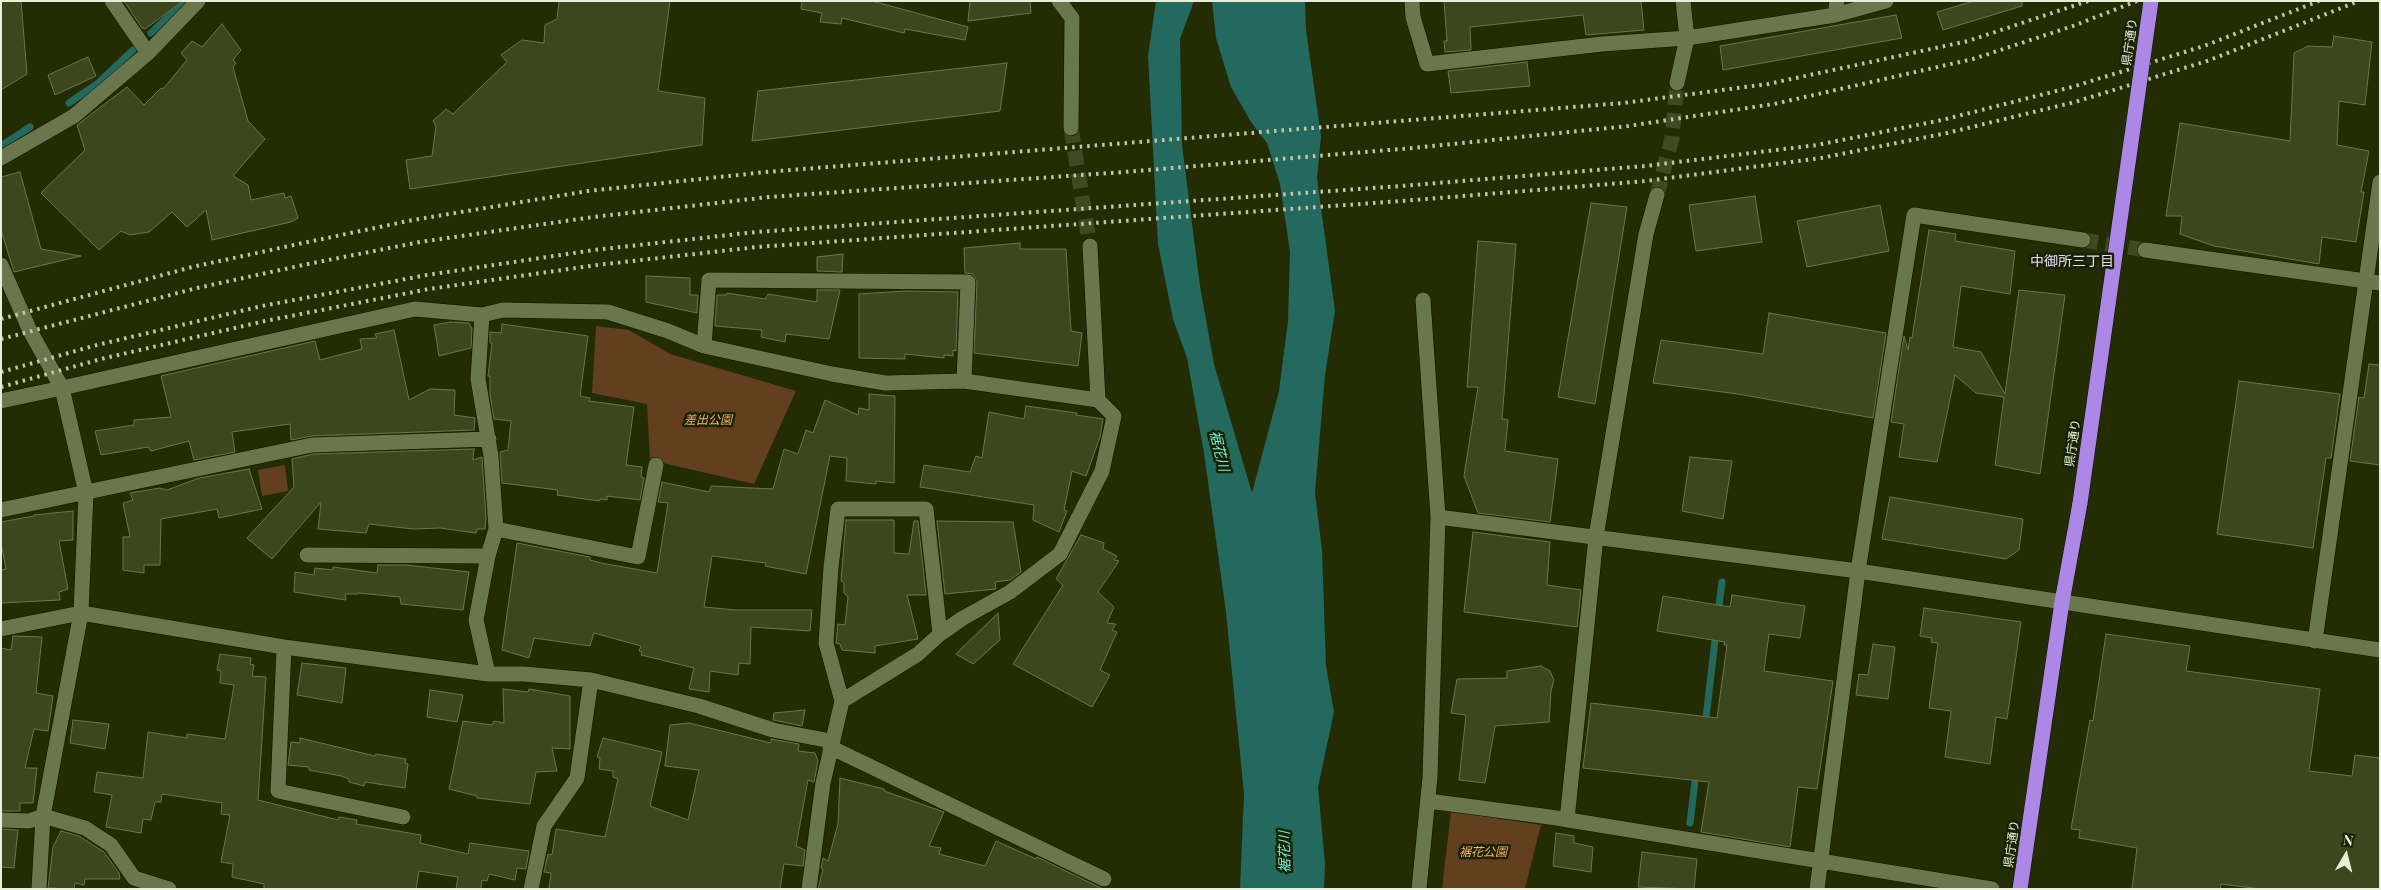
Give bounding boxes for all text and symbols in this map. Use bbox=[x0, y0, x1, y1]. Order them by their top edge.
street label: 県庁通り bbox=[2120, 17, 2140, 67]
district label: 中御所三丁目 bbox=[2030, 254, 2114, 270]
park label: 差出公園 bbox=[684, 413, 732, 427]
street label: 県庁通り bbox=[2063, 418, 2083, 468]
water label: 裾花川 bbox=[1206, 429, 1232, 473]
street label: 県庁通り bbox=[2002, 819, 2022, 869]
north arrow bbox=[2321, 830, 2371, 880]
text: N bbox=[2342, 830, 2354, 850]
water label: 裾花川 bbox=[1276, 831, 1294, 873]
park label: 裾花公園 bbox=[1459, 845, 1507, 859]

